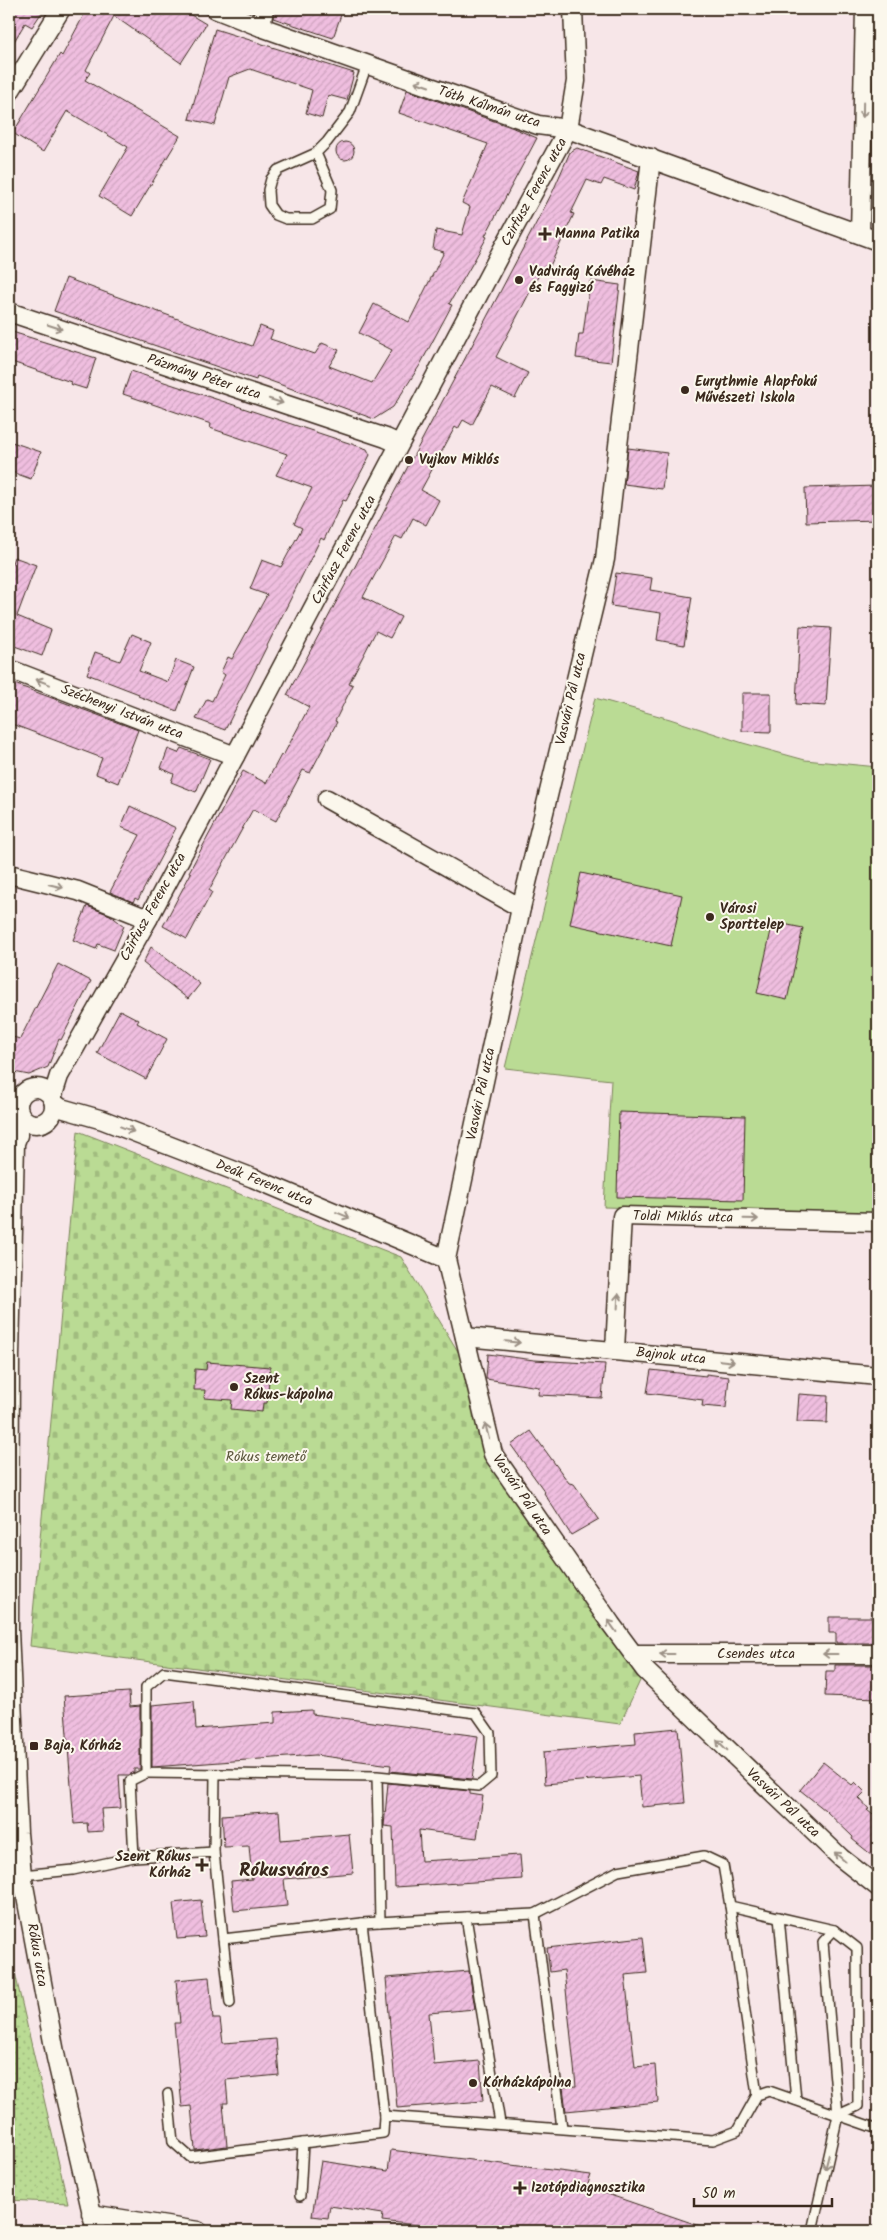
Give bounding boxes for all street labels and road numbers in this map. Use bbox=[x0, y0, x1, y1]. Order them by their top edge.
street label: Tóth Kálmán utca bbox=[435, 80, 543, 134]
street label: Czirfusz Ferenc utca bbox=[495, 134, 573, 250]
street label: Pázmány Péter utca bbox=[144, 348, 264, 406]
street label: Czirfusz Ferenc utca bbox=[306, 491, 382, 609]
street label: Vasvári Pál utca bbox=[550, 651, 592, 747]
street label: Széchenyi István utca bbox=[58, 679, 186, 745]
street label: Czirfusz Ferenc utca bbox=[114, 849, 192, 965]
street label: Vasvári Pál utca bbox=[460, 1046, 502, 1142]
street label: Deák Ferenc utca bbox=[212, 1154, 316, 1212]
street label: Toldi Miklós utca bbox=[633, 1205, 733, 1229]
street label: Bajnok utca bbox=[635, 1341, 707, 1371]
street label: Vasvári Pál utca bbox=[487, 1450, 557, 1540]
street label: Csendes utca bbox=[717, 1643, 795, 1665]
street label: Vasvári Pál utca bbox=[741, 1763, 825, 1843]
street label: Rókus utca bbox=[21, 1921, 53, 1989]

